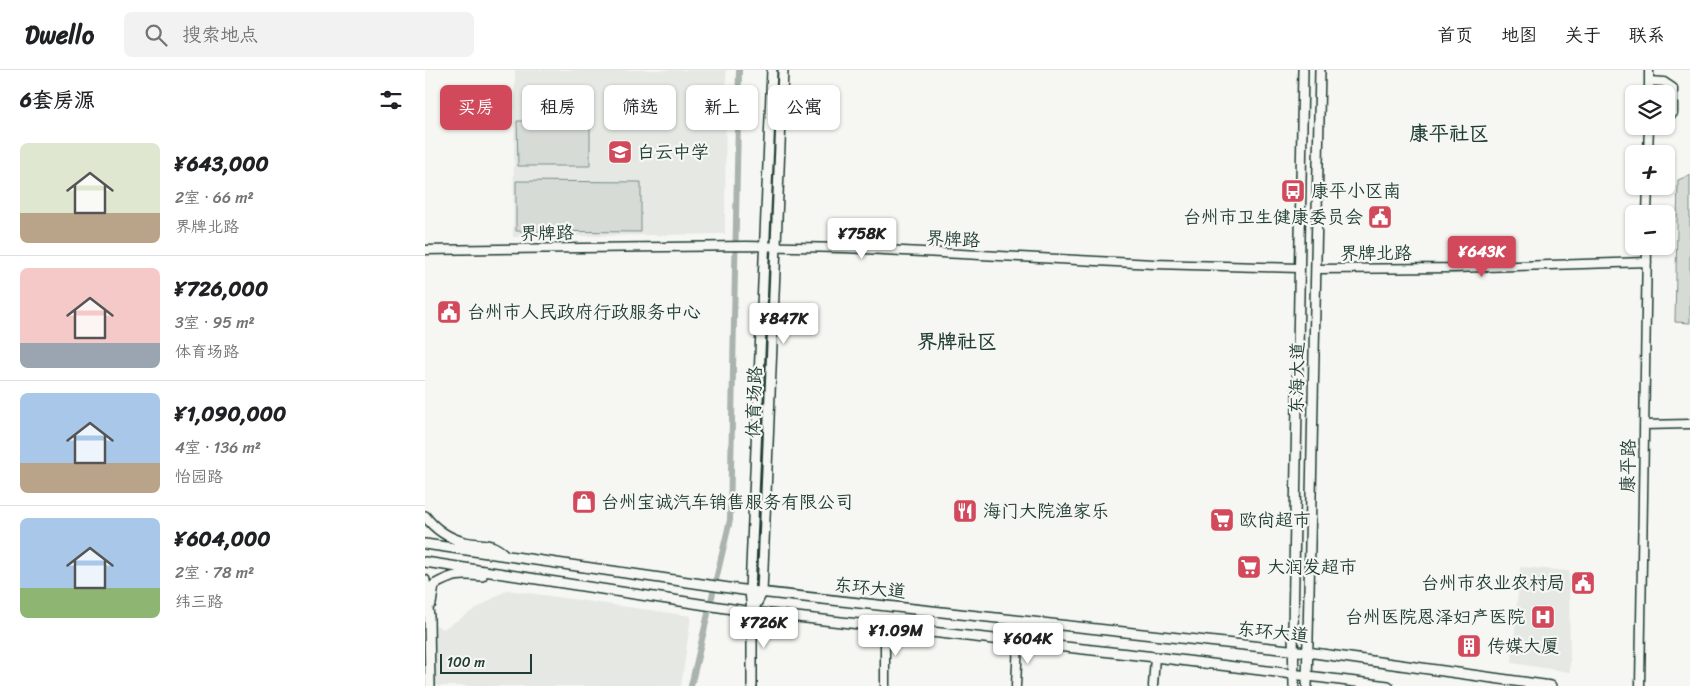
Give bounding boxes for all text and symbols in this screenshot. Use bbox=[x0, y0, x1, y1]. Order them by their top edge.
search box bbox=[124, 12, 474, 57]
text: Dwello bbox=[25, 14, 94, 56]
text: 搜索地点 bbox=[182, 18, 258, 51]
text: 首页 bbox=[1437, 19, 1473, 51]
text: 地图 bbox=[1501, 19, 1537, 51]
text: 关于 bbox=[1565, 19, 1601, 51]
text: 联系 bbox=[1629, 19, 1665, 51]
icon: search bbox=[142, 21, 170, 49]
text: 6套房源 bbox=[20, 81, 95, 119]
chip: 买房 bbox=[440, 85, 512, 130]
chip: 租房 bbox=[522, 85, 594, 130]
chip: 筛选 bbox=[604, 85, 676, 130]
chip: 新上 bbox=[686, 85, 758, 130]
chip: 公寓 bbox=[768, 85, 840, 130]
map controls bbox=[1625, 85, 1675, 255]
button: layers bbox=[1625, 85, 1675, 135]
icon: filters bbox=[377, 86, 405, 114]
district label: 康平社区 bbox=[1409, 116, 1489, 151]
place label: 白云中学 bbox=[637, 136, 709, 168]
school or university icon: 白云中学 bbox=[607, 139, 633, 165]
text: ¥643,000 bbox=[175, 145, 269, 183]
button: + bbox=[1625, 145, 1675, 195]
icon: home bbox=[60, 163, 120, 223]
place label: 康平小区南 bbox=[1311, 175, 1401, 207]
bus stop icon: 康平小区南 bbox=[1280, 178, 1306, 204]
text: 2室 · 66 m² bbox=[175, 183, 254, 212]
place label: 台州市卫生健康委员会 bbox=[1183, 201, 1363, 233]
public building icon: 台州市卫生健康委员会 bbox=[1367, 204, 1393, 230]
button: − bbox=[1625, 205, 1675, 255]
text: 界牌北路 bbox=[175, 212, 239, 241]
street label: 界牌路 bbox=[520, 217, 574, 249]
pin: ¥758K bbox=[827, 218, 897, 260]
text: ¥758K bbox=[838, 219, 886, 248]
street label: 界牌路 bbox=[925, 222, 981, 256]
pin: ¥643K bbox=[1447, 236, 1517, 278]
street label: 界牌北路 bbox=[1340, 237, 1412, 269]
text: ¥643K bbox=[1459, 237, 1505, 266]
text: ¥726,000 bbox=[175, 270, 268, 308]
icon: home bbox=[60, 288, 120, 348]
place label: 台州市人民政府行政服务中心 bbox=[467, 296, 701, 328]
public building icon: 台州市人民政府行政服务中心 bbox=[436, 299, 462, 325]
pin: ¥847K bbox=[749, 302, 819, 345]
text: ¥847K bbox=[760, 304, 808, 333]
text: 3室 · 95 m² bbox=[175, 308, 255, 337]
district label: 界牌社区 bbox=[917, 324, 997, 359]
text: 体育场路 bbox=[175, 337, 239, 366]
street label: 东海大道 bbox=[1280, 342, 1314, 414]
street label: 体育场路 bbox=[737, 365, 771, 439]
text: ¥1,090,000 bbox=[175, 395, 286, 433]
icon: home bbox=[60, 413, 120, 473]
text: 4室 · 136 m² bbox=[175, 433, 261, 462]
street label: 康平路 bbox=[1612, 439, 1644, 493]
text: 怡园路 bbox=[175, 462, 223, 491]
place label: 台州宝诚汽车销售服务有限公司 bbox=[601, 486, 853, 518]
shop icon: 台州宝诚汽车销售服务有限公司 bbox=[571, 489, 597, 515]
place label: 海门大院渔家乐 bbox=[983, 495, 1109, 527]
restaurant icon: 海门大院渔家乐 bbox=[952, 498, 978, 524]
place label: 欧尚超市 bbox=[1239, 504, 1311, 536]
supermarket icon: 欧尚超市 bbox=[1209, 507, 1235, 533]
text: ¥604,000 bbox=[175, 520, 270, 558]
icon: home bbox=[60, 538, 120, 598]
place label: 大润发超市 bbox=[1267, 551, 1357, 583]
supermarket icon: 大润发超市 bbox=[1236, 554, 1262, 580]
text: 2室 · 78 m² bbox=[175, 558, 254, 587]
place label: 台州市农业农村局 bbox=[1421, 567, 1565, 599]
street label: 东环大道 bbox=[833, 568, 907, 608]
public building icon: 台州市农业农村局 bbox=[1570, 570, 1596, 596]
text: 纬三路 bbox=[175, 587, 223, 616]
place label: 台州医院恩泽妇产医院 bbox=[1345, 601, 1525, 633]
hospital icon: 台州医院恩泽妇产医院 bbox=[1530, 604, 1556, 630]
pin: ¥726K bbox=[729, 606, 799, 649]
text: ¥726K bbox=[741, 608, 787, 637]
street label: 东环大道 bbox=[1236, 612, 1310, 652]
pin: ¥1.09M bbox=[855, 614, 937, 657]
text: ¥1.09M bbox=[869, 616, 923, 645]
pin: ¥604K bbox=[993, 622, 1063, 665]
text: ¥604K bbox=[1004, 624, 1052, 653]
place label: 传媒大厦 bbox=[1487, 630, 1559, 662]
building icon: 传媒大厦 bbox=[1456, 633, 1482, 659]
text: 100 m bbox=[447, 650, 485, 675]
scale bar bbox=[440, 651, 533, 674]

